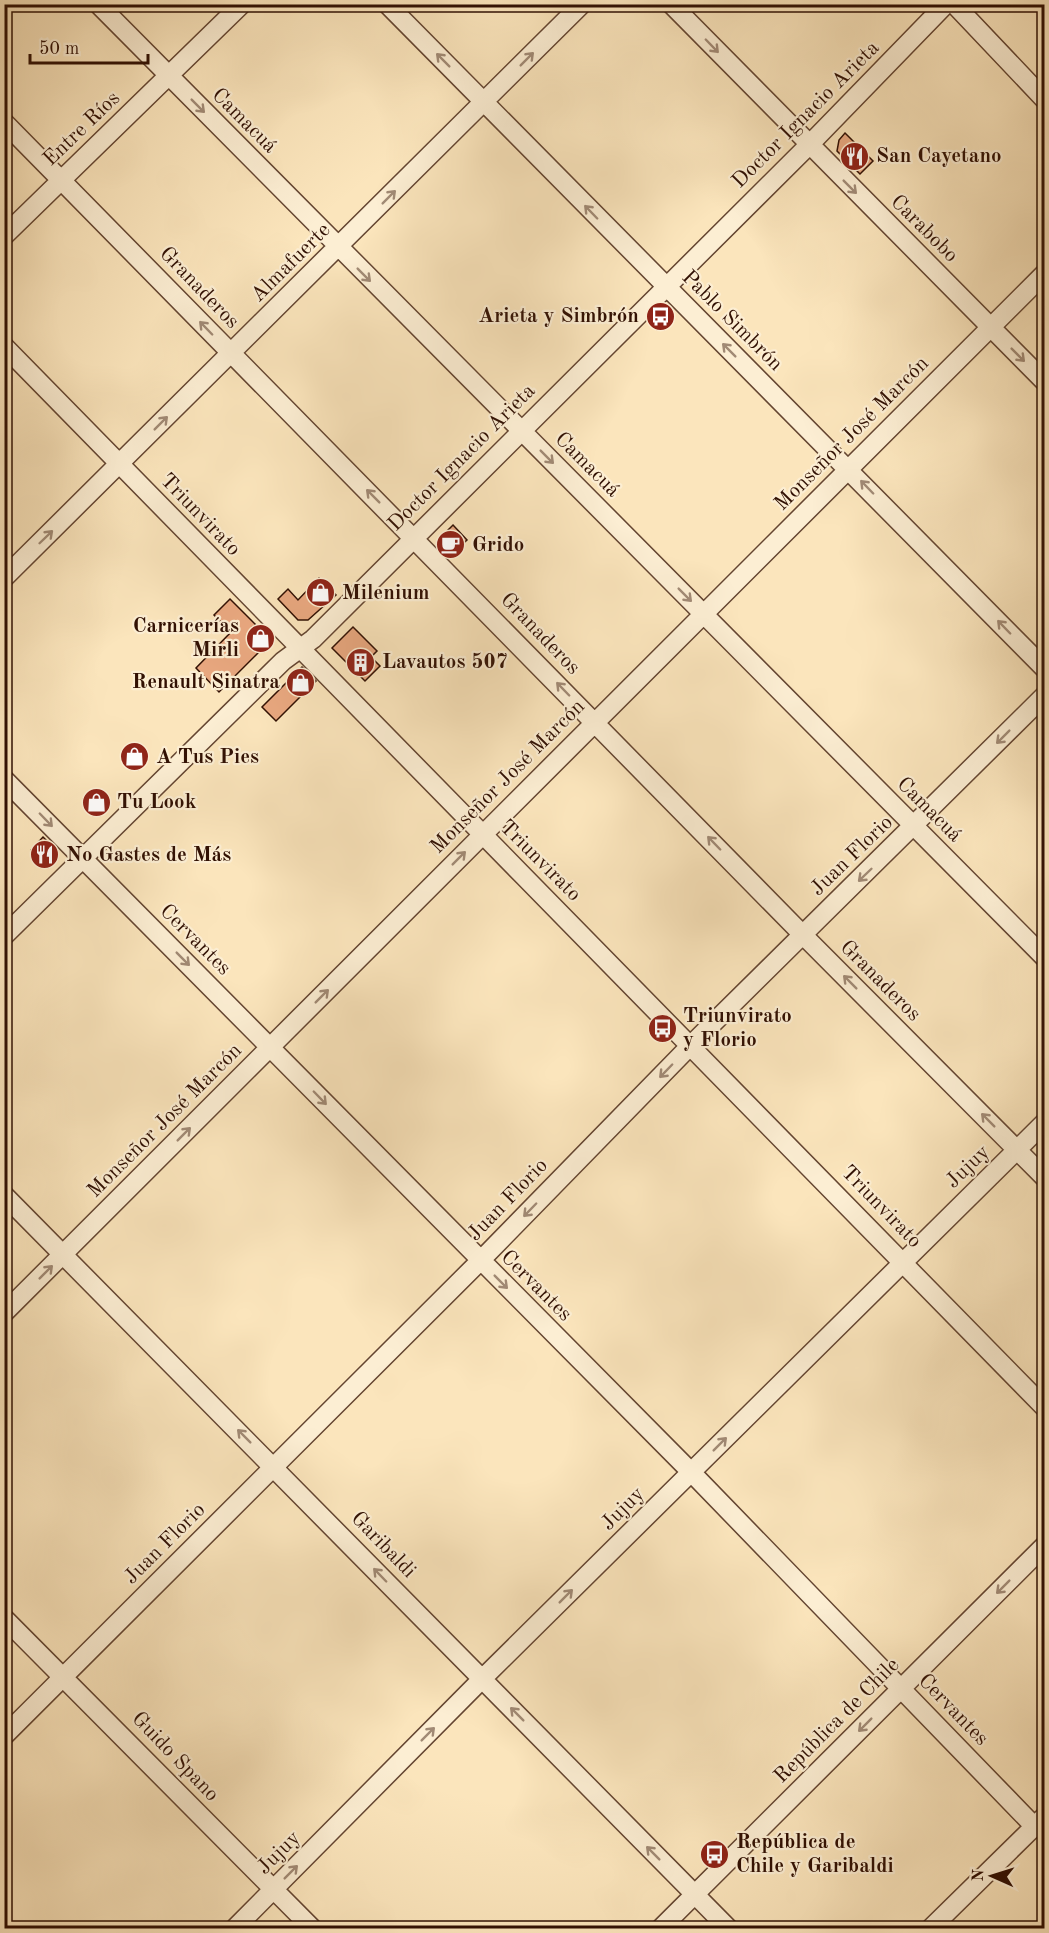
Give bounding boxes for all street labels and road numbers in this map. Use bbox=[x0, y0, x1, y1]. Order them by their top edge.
street label: Doctor Ignacio Arieta bbox=[728, 37, 884, 193]
street label: Camacuá bbox=[207, 84, 281, 158]
street label: Entre Ríos bbox=[40, 88, 124, 170]
street label: Carabobo bbox=[886, 191, 962, 267]
street label: Almafuerte bbox=[247, 219, 335, 307]
street label: Granaderos bbox=[155, 243, 243, 333]
street label: Pablo Simbrón bbox=[678, 267, 786, 375]
street label: Monseñor José Marcón bbox=[771, 353, 933, 515]
street label: Doctor Ignacio Arieta bbox=[384, 380, 540, 536]
street label: Camacuá bbox=[550, 428, 624, 502]
street label: Triunvirato bbox=[156, 470, 244, 560]
street label: Granaderos bbox=[496, 589, 584, 679]
street label: Monseñor José Marcón bbox=[427, 696, 589, 858]
street label: Camacuá bbox=[892, 773, 966, 847]
street label: Juan Florio bbox=[807, 812, 897, 900]
street label: Triunvirato bbox=[495, 816, 585, 906]
street label: Cervantes bbox=[156, 901, 234, 979]
street label: Granaderos bbox=[836, 937, 924, 1025]
street label: Monseñor José Marcón bbox=[84, 1040, 246, 1202]
street label: Jujuy bbox=[942, 1142, 994, 1192]
street label: Juan Florio bbox=[464, 1155, 552, 1245]
street label: Triunvirato bbox=[837, 1162, 925, 1252]
street label: Cervantes bbox=[497, 1247, 575, 1325]
street label: Jujuy bbox=[597, 1483, 649, 1535]
street label: Juan Florio bbox=[120, 1499, 210, 1589]
street label: Garibaldi bbox=[347, 1508, 419, 1582]
street label: República de Chile bbox=[770, 1654, 904, 1788]
street label: Cervantes bbox=[914, 1670, 992, 1750]
street label: Guido Spano bbox=[127, 1708, 223, 1806]
street label: Jujuy bbox=[253, 1827, 305, 1879]

